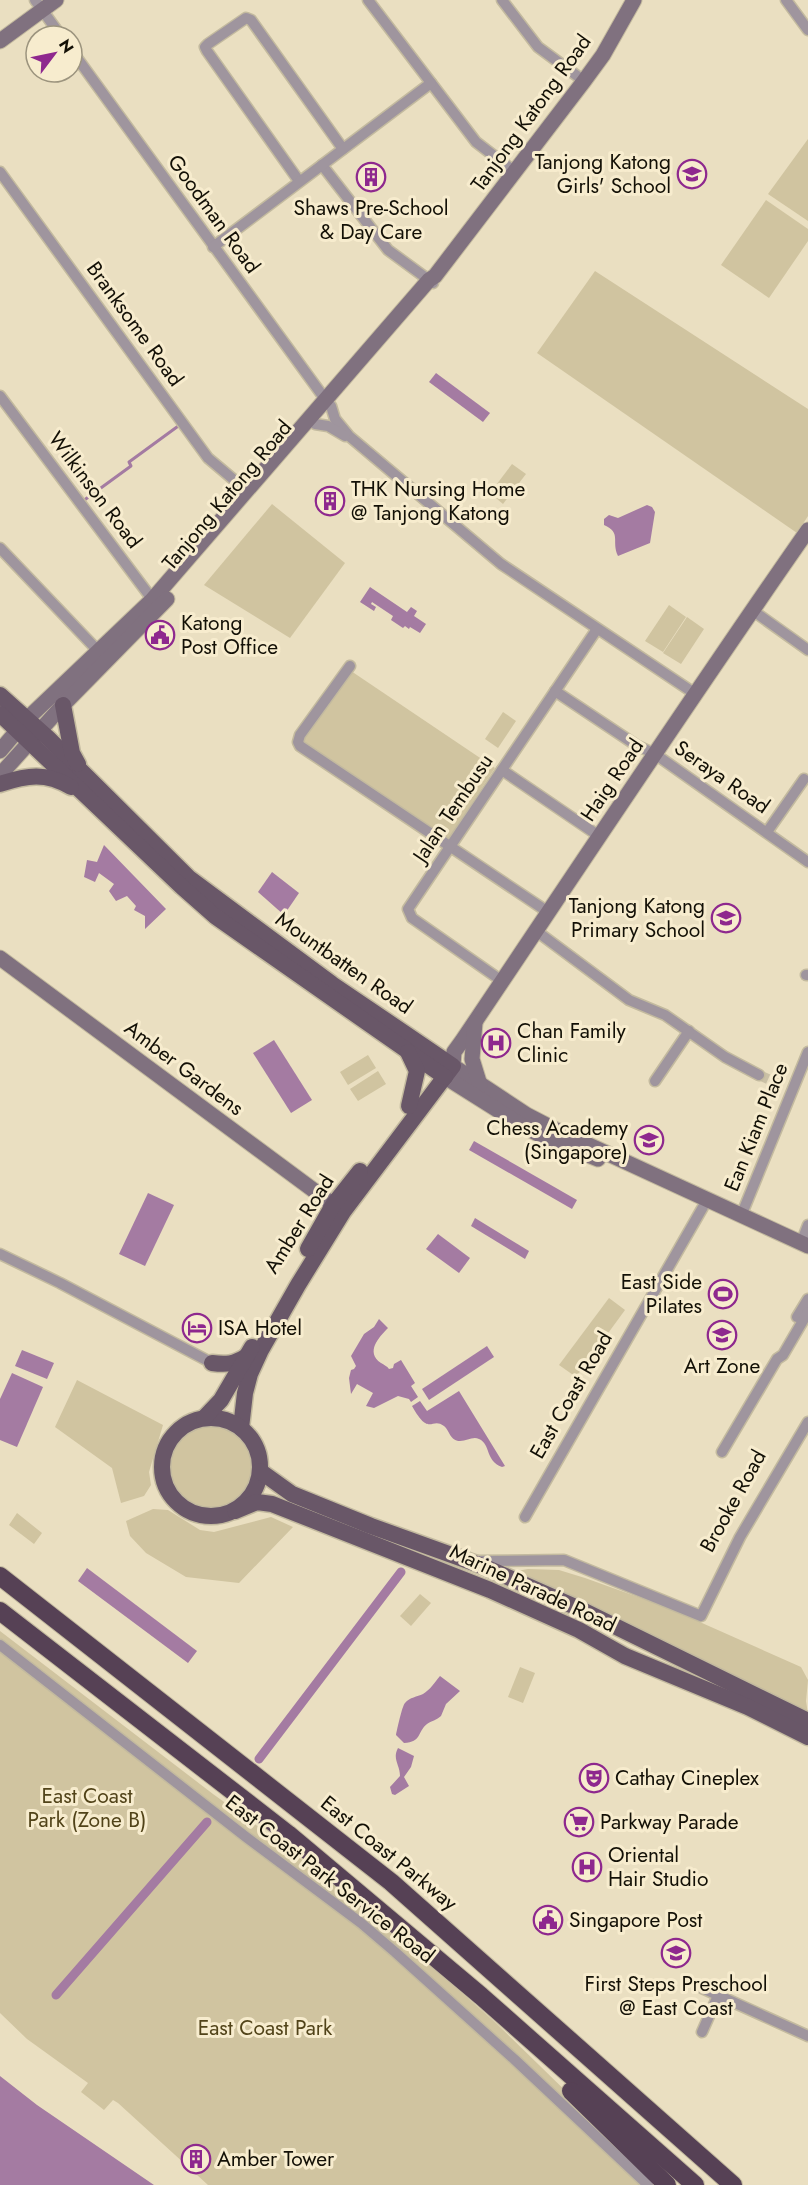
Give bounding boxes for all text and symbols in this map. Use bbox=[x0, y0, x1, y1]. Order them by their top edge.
north arrow bbox=[24, 24, 84, 84]
street label: Tanjong Katong Road bbox=[464, 28, 598, 198]
text: N bbox=[53, 35, 79, 58]
place label: Tanjong Katong Girls' School bbox=[535, 147, 671, 201]
street label: Goodman Road bbox=[161, 148, 267, 280]
school or university icon: Tanjong Katong Girls' School bbox=[676, 158, 708, 190]
building icon: Shaws Pre-School & Day Care bbox=[355, 161, 387, 193]
place label: Shaws Pre-School & Day Care bbox=[293, 193, 449, 247]
street label: Branksome Road bbox=[79, 255, 191, 393]
street label: Tanjong Katong Road bbox=[155, 413, 299, 577]
street label: Wilkinson Road bbox=[41, 425, 149, 555]
place label: THK Nursing Home @ Tanjong Katong bbox=[351, 474, 526, 528]
building icon: THK Nursing Home @ Tanjong Katong bbox=[314, 485, 346, 517]
place label: Katong Post Office bbox=[181, 608, 278, 662]
public building icon: Katong Post Office bbox=[144, 619, 176, 651]
street label: Haig Road bbox=[573, 733, 651, 827]
street label: Seraya Road bbox=[668, 733, 776, 821]
street label: Jalan Tembusu bbox=[404, 748, 500, 871]
place label: Tanjong Katong Primary School bbox=[569, 891, 705, 945]
school or university icon: Tanjong Katong Primary School bbox=[710, 902, 742, 934]
street label: Mountbatten Road bbox=[269, 904, 419, 1022]
street label: Amber Gardens bbox=[118, 1013, 250, 1123]
place label: Chan Family Clinic bbox=[517, 1016, 626, 1070]
hospital icon: Chan Family Clinic bbox=[480, 1027, 512, 1059]
street label: Ean Kiam Place bbox=[717, 1058, 796, 1196]
place label: Chess Academy (Singapore) bbox=[486, 1113, 629, 1167]
school or university icon: Chess Academy (Singapore) bbox=[633, 1124, 665, 1156]
street label: Amber Road bbox=[257, 1169, 341, 1279]
place label: East Side Pilates bbox=[621, 1267, 702, 1321]
sports icon: East Side Pilates bbox=[707, 1278, 739, 1310]
hotel icon: ISA Hotel bbox=[181, 1312, 213, 1344]
place label: ISA Hotel bbox=[218, 1313, 302, 1343]
school or university icon: Art Zone bbox=[706, 1319, 738, 1351]
street label: East Coast Road bbox=[522, 1326, 620, 1464]
place label: Art Zone bbox=[684, 1351, 760, 1381]
street label: Brooke Road bbox=[693, 1444, 773, 1558]
street label: Marine Parade Road bbox=[445, 1536, 621, 1640]
theatre icon: Cathay Cineplex bbox=[578, 1762, 610, 1794]
place label: Cathay Cineplex bbox=[615, 1763, 759, 1793]
park label: East Coast Park (Zone B) bbox=[28, 1781, 146, 1835]
street label: East Coast Park Service Road bbox=[219, 1788, 441, 1970]
street label: East Coast Parkway bbox=[314, 1788, 464, 1918]
supermarket icon: Parkway Parade bbox=[563, 1806, 595, 1838]
place label: Parkway Parade bbox=[600, 1807, 739, 1837]
place label: Oriental Hair Studio bbox=[608, 1840, 709, 1894]
hospital icon: Oriental Hair Studio bbox=[571, 1851, 603, 1883]
public building icon: Singapore Post bbox=[532, 1904, 564, 1936]
place label: Singapore Post bbox=[569, 1905, 702, 1935]
school or university icon: First Steps Preschool @ East Coast bbox=[660, 1937, 692, 1969]
place label: First Steps Preschool @ East Coast bbox=[584, 1969, 768, 2023]
park label: East Coast Park bbox=[198, 2013, 333, 2043]
building icon: Amber Tower bbox=[180, 2143, 212, 2175]
place label: Amber Tower bbox=[217, 2144, 335, 2174]

